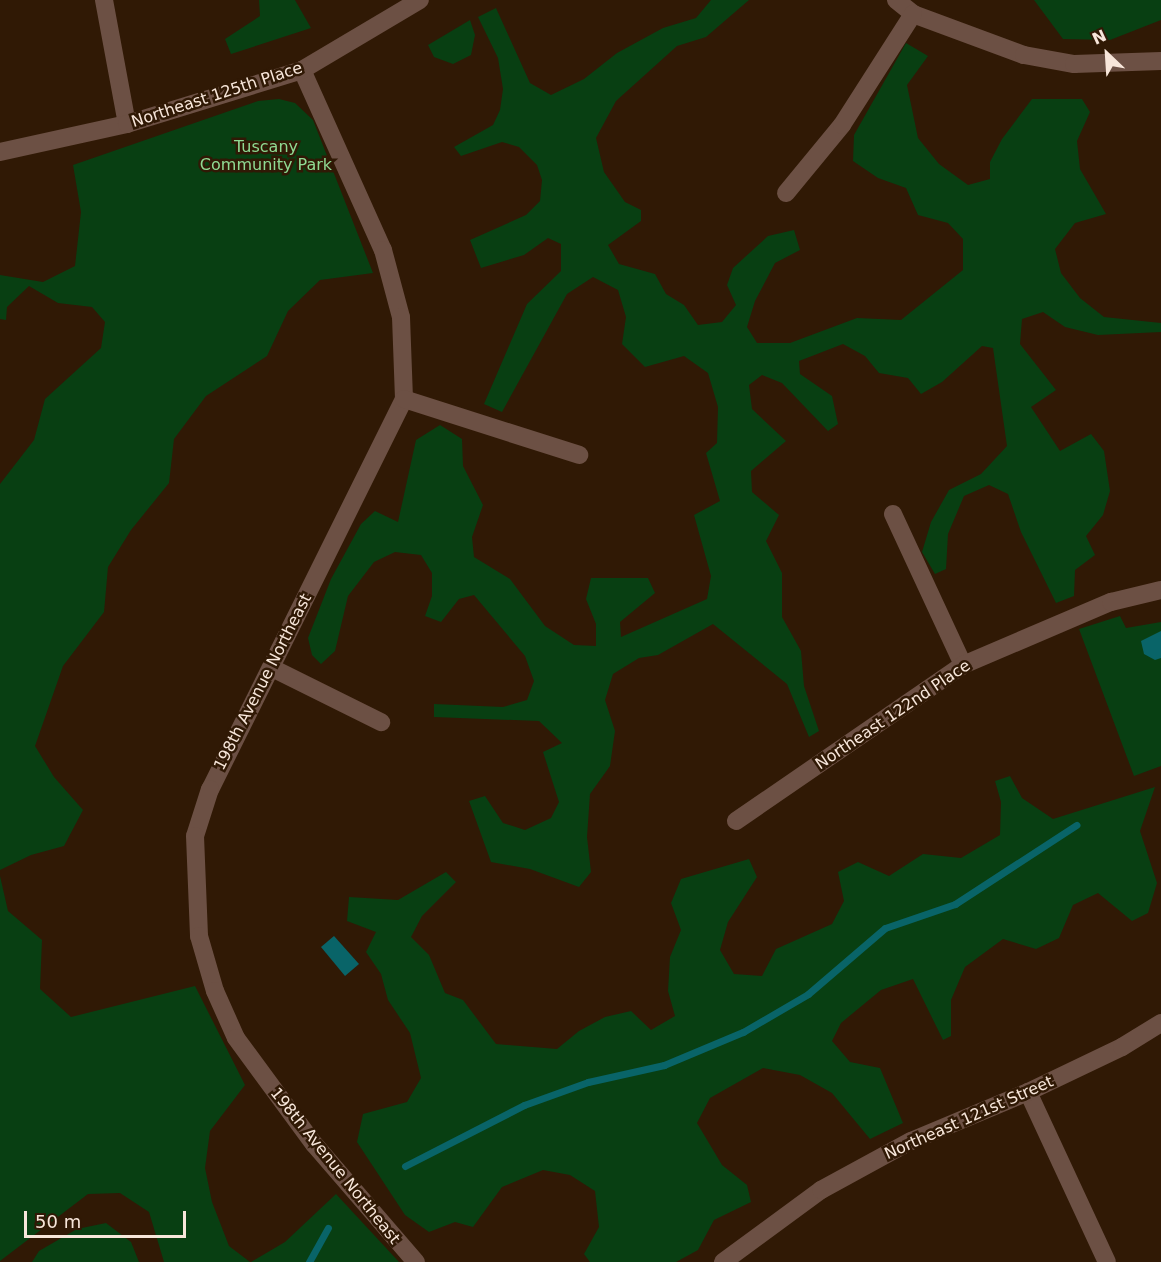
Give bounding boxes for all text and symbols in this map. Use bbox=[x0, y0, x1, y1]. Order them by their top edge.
north arrow bbox=[1077, 24, 1137, 84]
text: N bbox=[1089, 26, 1109, 49]
street label: Northeast 125th Place bbox=[129, 58, 305, 132]
park label: Tuscany Community Park bbox=[200, 137, 332, 175]
street label: 198th Avenue Northeast bbox=[210, 591, 316, 773]
street label: Northeast 122nd Place bbox=[812, 656, 974, 774]
street label: Northeast 121st Street bbox=[882, 1072, 1056, 1164]
street label: 198th Avenue Northeast bbox=[266, 1084, 404, 1248]
scale bar bbox=[27, 1199, 189, 1237]
text: 50 m bbox=[35, 1211, 81, 1232]

